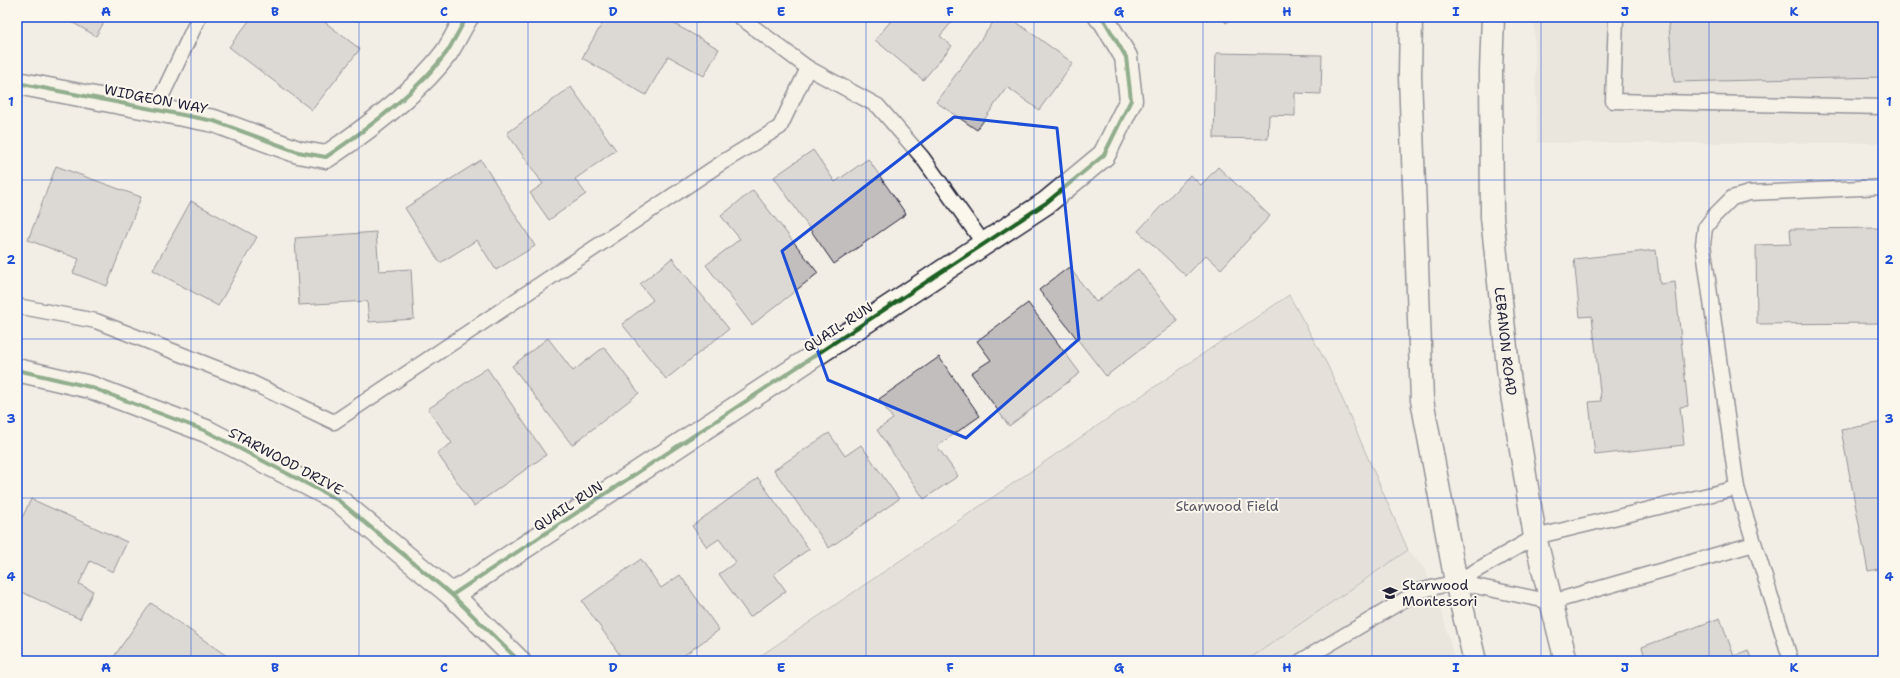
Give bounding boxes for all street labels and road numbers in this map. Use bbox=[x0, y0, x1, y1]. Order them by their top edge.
street label: WIDGEON WAY bbox=[103, 80, 210, 118]
street label: LEBANON ROAD bbox=[1491, 286, 1521, 397]
street label: QUAIL RUN bbox=[800, 298, 876, 356]
street label: STARWOOD DRIVE bbox=[226, 423, 347, 499]
street label: QUAIL RUN bbox=[530, 477, 606, 535]

